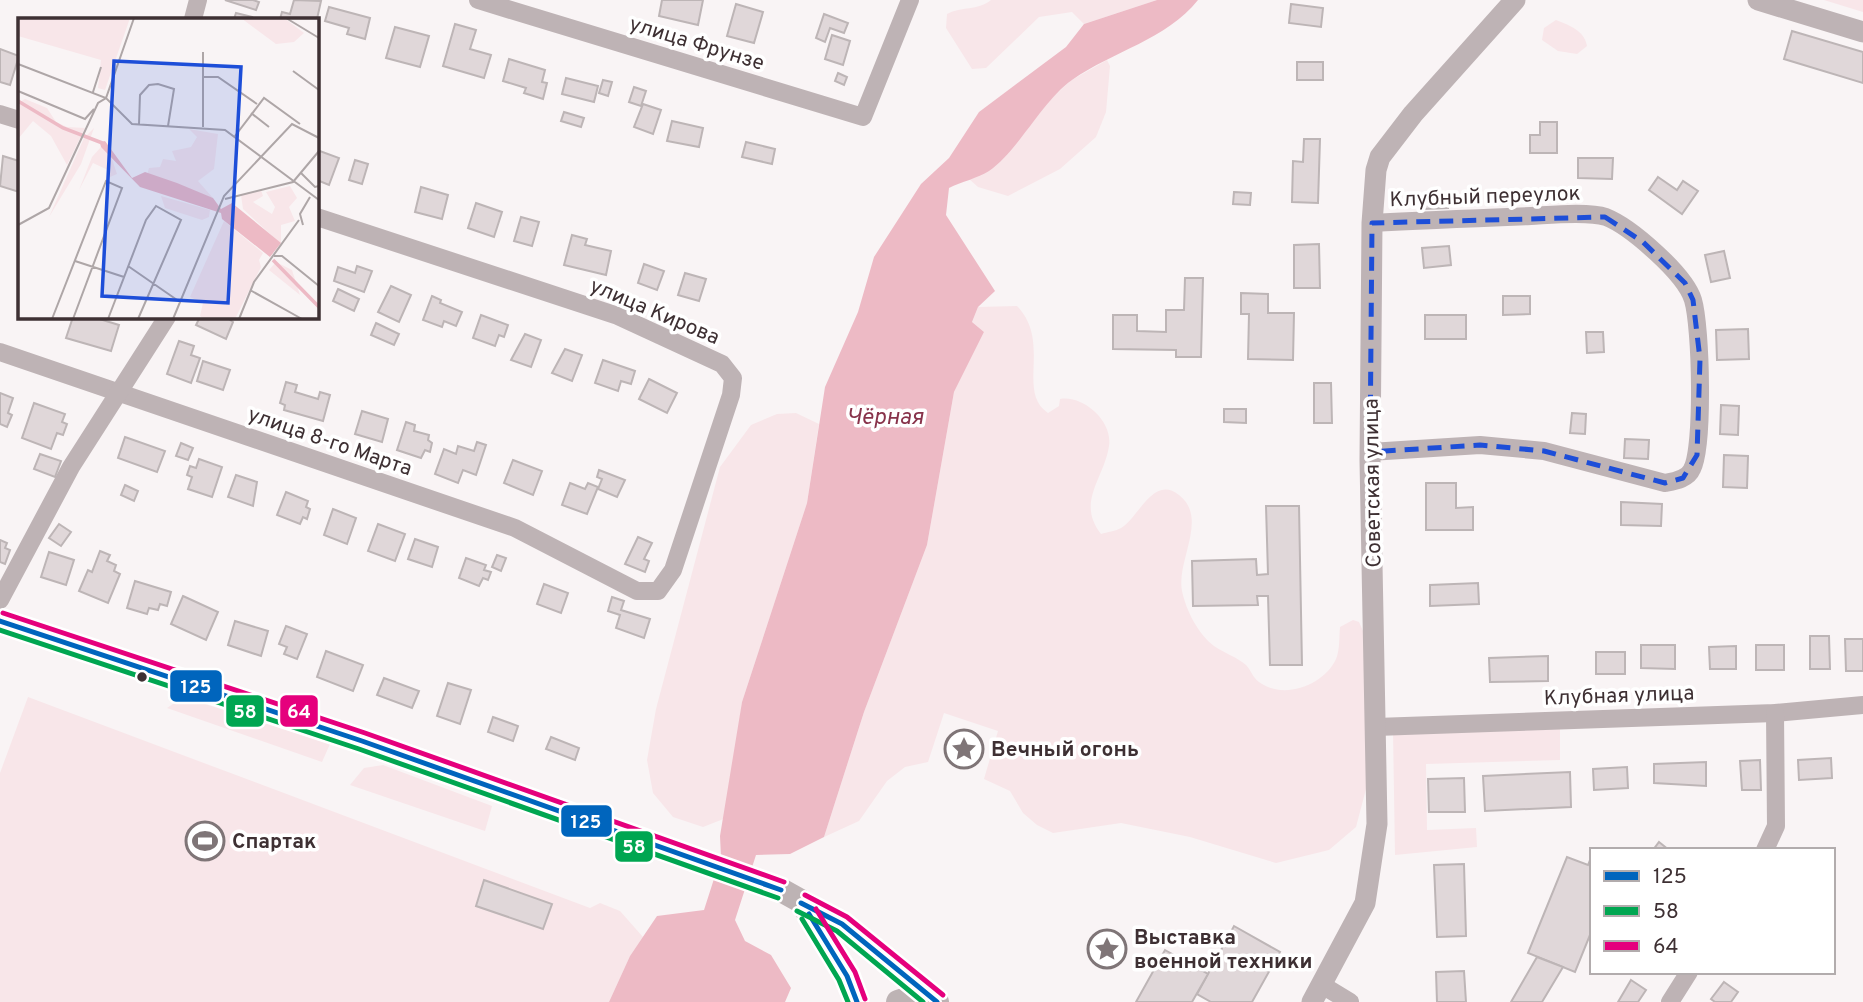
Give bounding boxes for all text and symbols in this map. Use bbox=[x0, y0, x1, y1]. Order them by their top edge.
street label: улица Фрунзе bbox=[626, 11, 767, 78]
inset map bbox=[18, 18, 318, 318]
street label: Клубный переулок bbox=[1389, 181, 1581, 214]
street label: улица Кирова bbox=[585, 273, 723, 352]
street label: Советская улица bbox=[1359, 398, 1388, 568]
street label: улица 8-го Марта bbox=[244, 402, 415, 483]
water label: Чёрная bbox=[847, 404, 925, 433]
line badge: 125 bbox=[169, 669, 223, 703]
unlabelled marker bbox=[135, 670, 149, 684]
text: 125 bbox=[181, 676, 211, 700]
street label: Клубная улица bbox=[1543, 680, 1695, 713]
line badge: 58 bbox=[225, 694, 265, 728]
line badge: 64 bbox=[279, 694, 319, 728]
text: 58 bbox=[233, 701, 257, 725]
text: 64 bbox=[287, 701, 311, 725]
place icon: Вечный огонь bbox=[943, 728, 985, 770]
place label: Вечный огонь bbox=[991, 737, 1139, 764]
line badge: 125 bbox=[560, 804, 613, 838]
text: 125 bbox=[571, 811, 601, 835]
sports icon: Спартак bbox=[184, 820, 226, 862]
place label: Спартак bbox=[232, 829, 316, 856]
line badge: 58 bbox=[614, 830, 654, 863]
text: 58 bbox=[622, 836, 646, 860]
legend bbox=[1590, 848, 1835, 974]
text: 125 bbox=[1653, 864, 1687, 891]
text: 58 bbox=[1653, 899, 1679, 926]
place label: Выставка военной техники bbox=[1134, 925, 1312, 976]
place icon: Выставка военной техники bbox=[1086, 928, 1128, 970]
text: 64 bbox=[1653, 934, 1679, 961]

